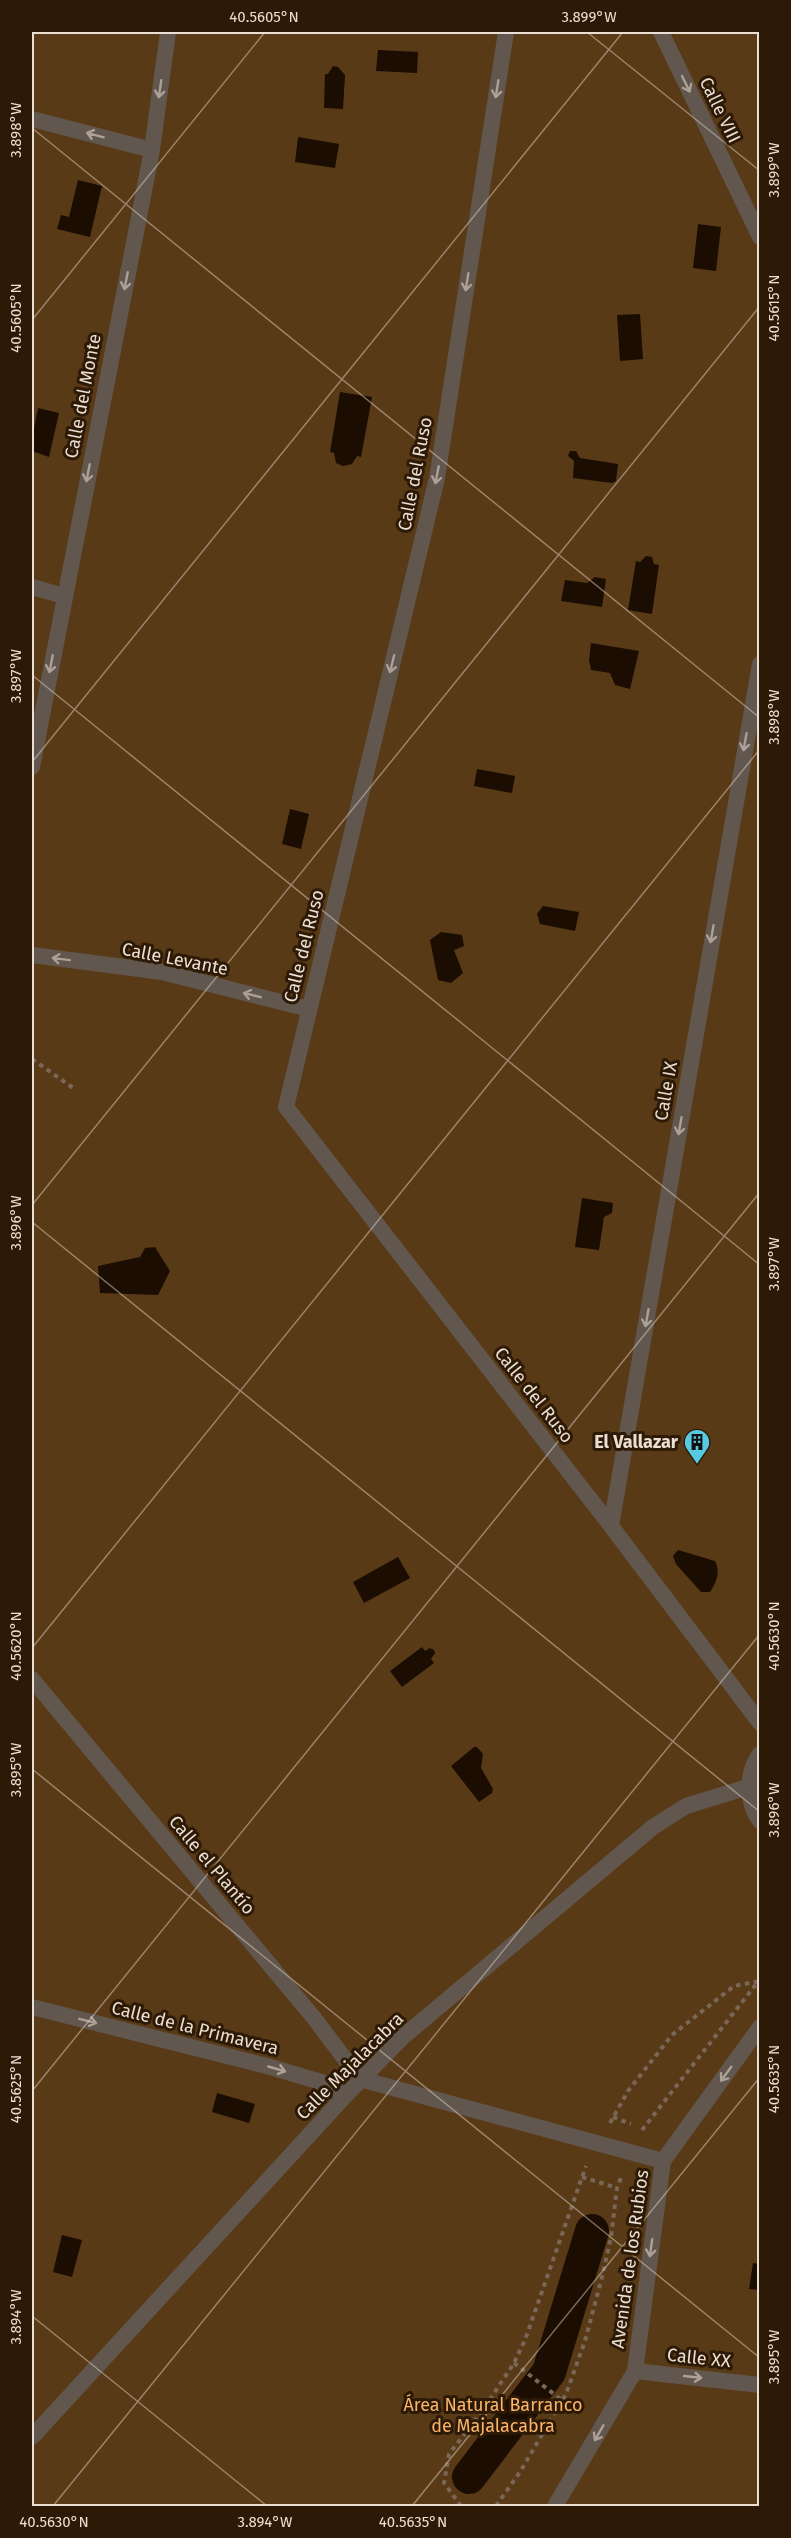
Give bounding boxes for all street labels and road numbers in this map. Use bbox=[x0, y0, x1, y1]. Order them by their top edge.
street label: Calle VIII bbox=[695, 73, 745, 147]
street label: Calle del Monte bbox=[60, 332, 106, 460]
street label: Calle del Ruso bbox=[393, 415, 437, 533]
street label: Calle del Ruso bbox=[279, 887, 329, 1005]
street label: Calle Levante bbox=[120, 938, 230, 980]
street label: Calle IX bbox=[650, 1059, 682, 1122]
street label: Calle del Ruso bbox=[490, 1343, 578, 1447]
street label: Calle el Plantío bbox=[164, 1811, 260, 1919]
street label: Calle de la Primavera bbox=[109, 1997, 281, 2059]
street label: Calle Majalacabra bbox=[292, 2008, 408, 2124]
street label: Avenida de los Rubios bbox=[607, 2168, 653, 2350]
street label: Calle XX bbox=[666, 2344, 732, 2372]

